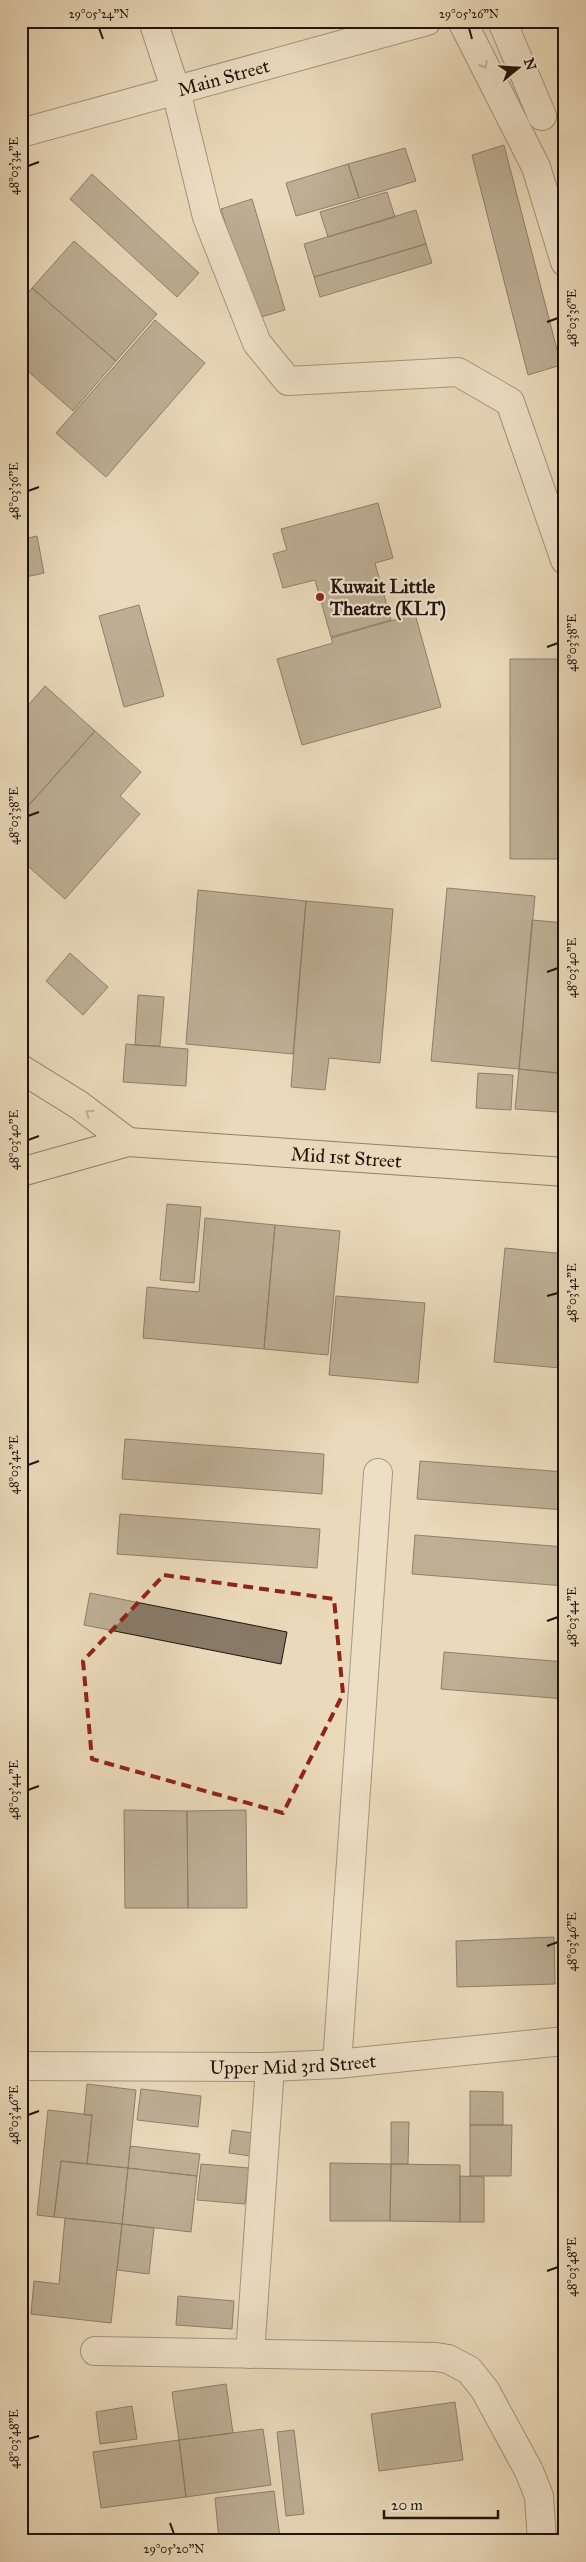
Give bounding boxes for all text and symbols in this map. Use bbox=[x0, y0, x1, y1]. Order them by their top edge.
text: 29°05'24"N bbox=[69, 7, 129, 21]
text: 29°05'26"N bbox=[439, 7, 499, 21]
north arrow bbox=[494, 42, 544, 92]
street label: Main Street bbox=[175, 54, 272, 101]
text: N bbox=[520, 56, 540, 73]
one-way arrow bbox=[478, 60, 488, 69]
text: 48°03'34"E bbox=[7, 137, 21, 195]
text: 48°03'36"E bbox=[565, 289, 579, 347]
text: 48°03'36"E bbox=[7, 462, 21, 520]
place label: Kuwait Little Theatre (KLT) bbox=[329, 575, 446, 621]
marker: Kuwait Little Theatre (KLT) bbox=[314, 591, 326, 603]
text: 48°03'38"E bbox=[565, 614, 579, 672]
text: 48°03'38"E bbox=[7, 787, 21, 845]
text: 48°03'40"E bbox=[565, 938, 579, 998]
text: 48°03'40"E bbox=[7, 1110, 21, 1170]
one-way arrow bbox=[86, 1110, 95, 1118]
street label: Mid 1st Street bbox=[290, 1142, 403, 1173]
text: 48°03'42"E bbox=[565, 1263, 579, 1322]
text: 48°03'42"E bbox=[7, 1435, 21, 1494]
text: 48°03'44"E bbox=[565, 1587, 579, 1647]
text: 48°03'44"E bbox=[7, 1760, 21, 1820]
text: 48°03'46"E bbox=[565, 1912, 579, 1972]
street label: Upper Mid 3rd Street bbox=[210, 2049, 378, 2079]
text: 48°03'46"E bbox=[7, 2085, 21, 2145]
text: 48°03'48"E bbox=[565, 2237, 579, 2297]
text: 48°03'48"E bbox=[7, 2409, 21, 2469]
scale bar bbox=[384, 2487, 497, 2519]
text: 20 m bbox=[391, 2496, 423, 2514]
text: 29°05'20"N bbox=[144, 2542, 204, 2556]

